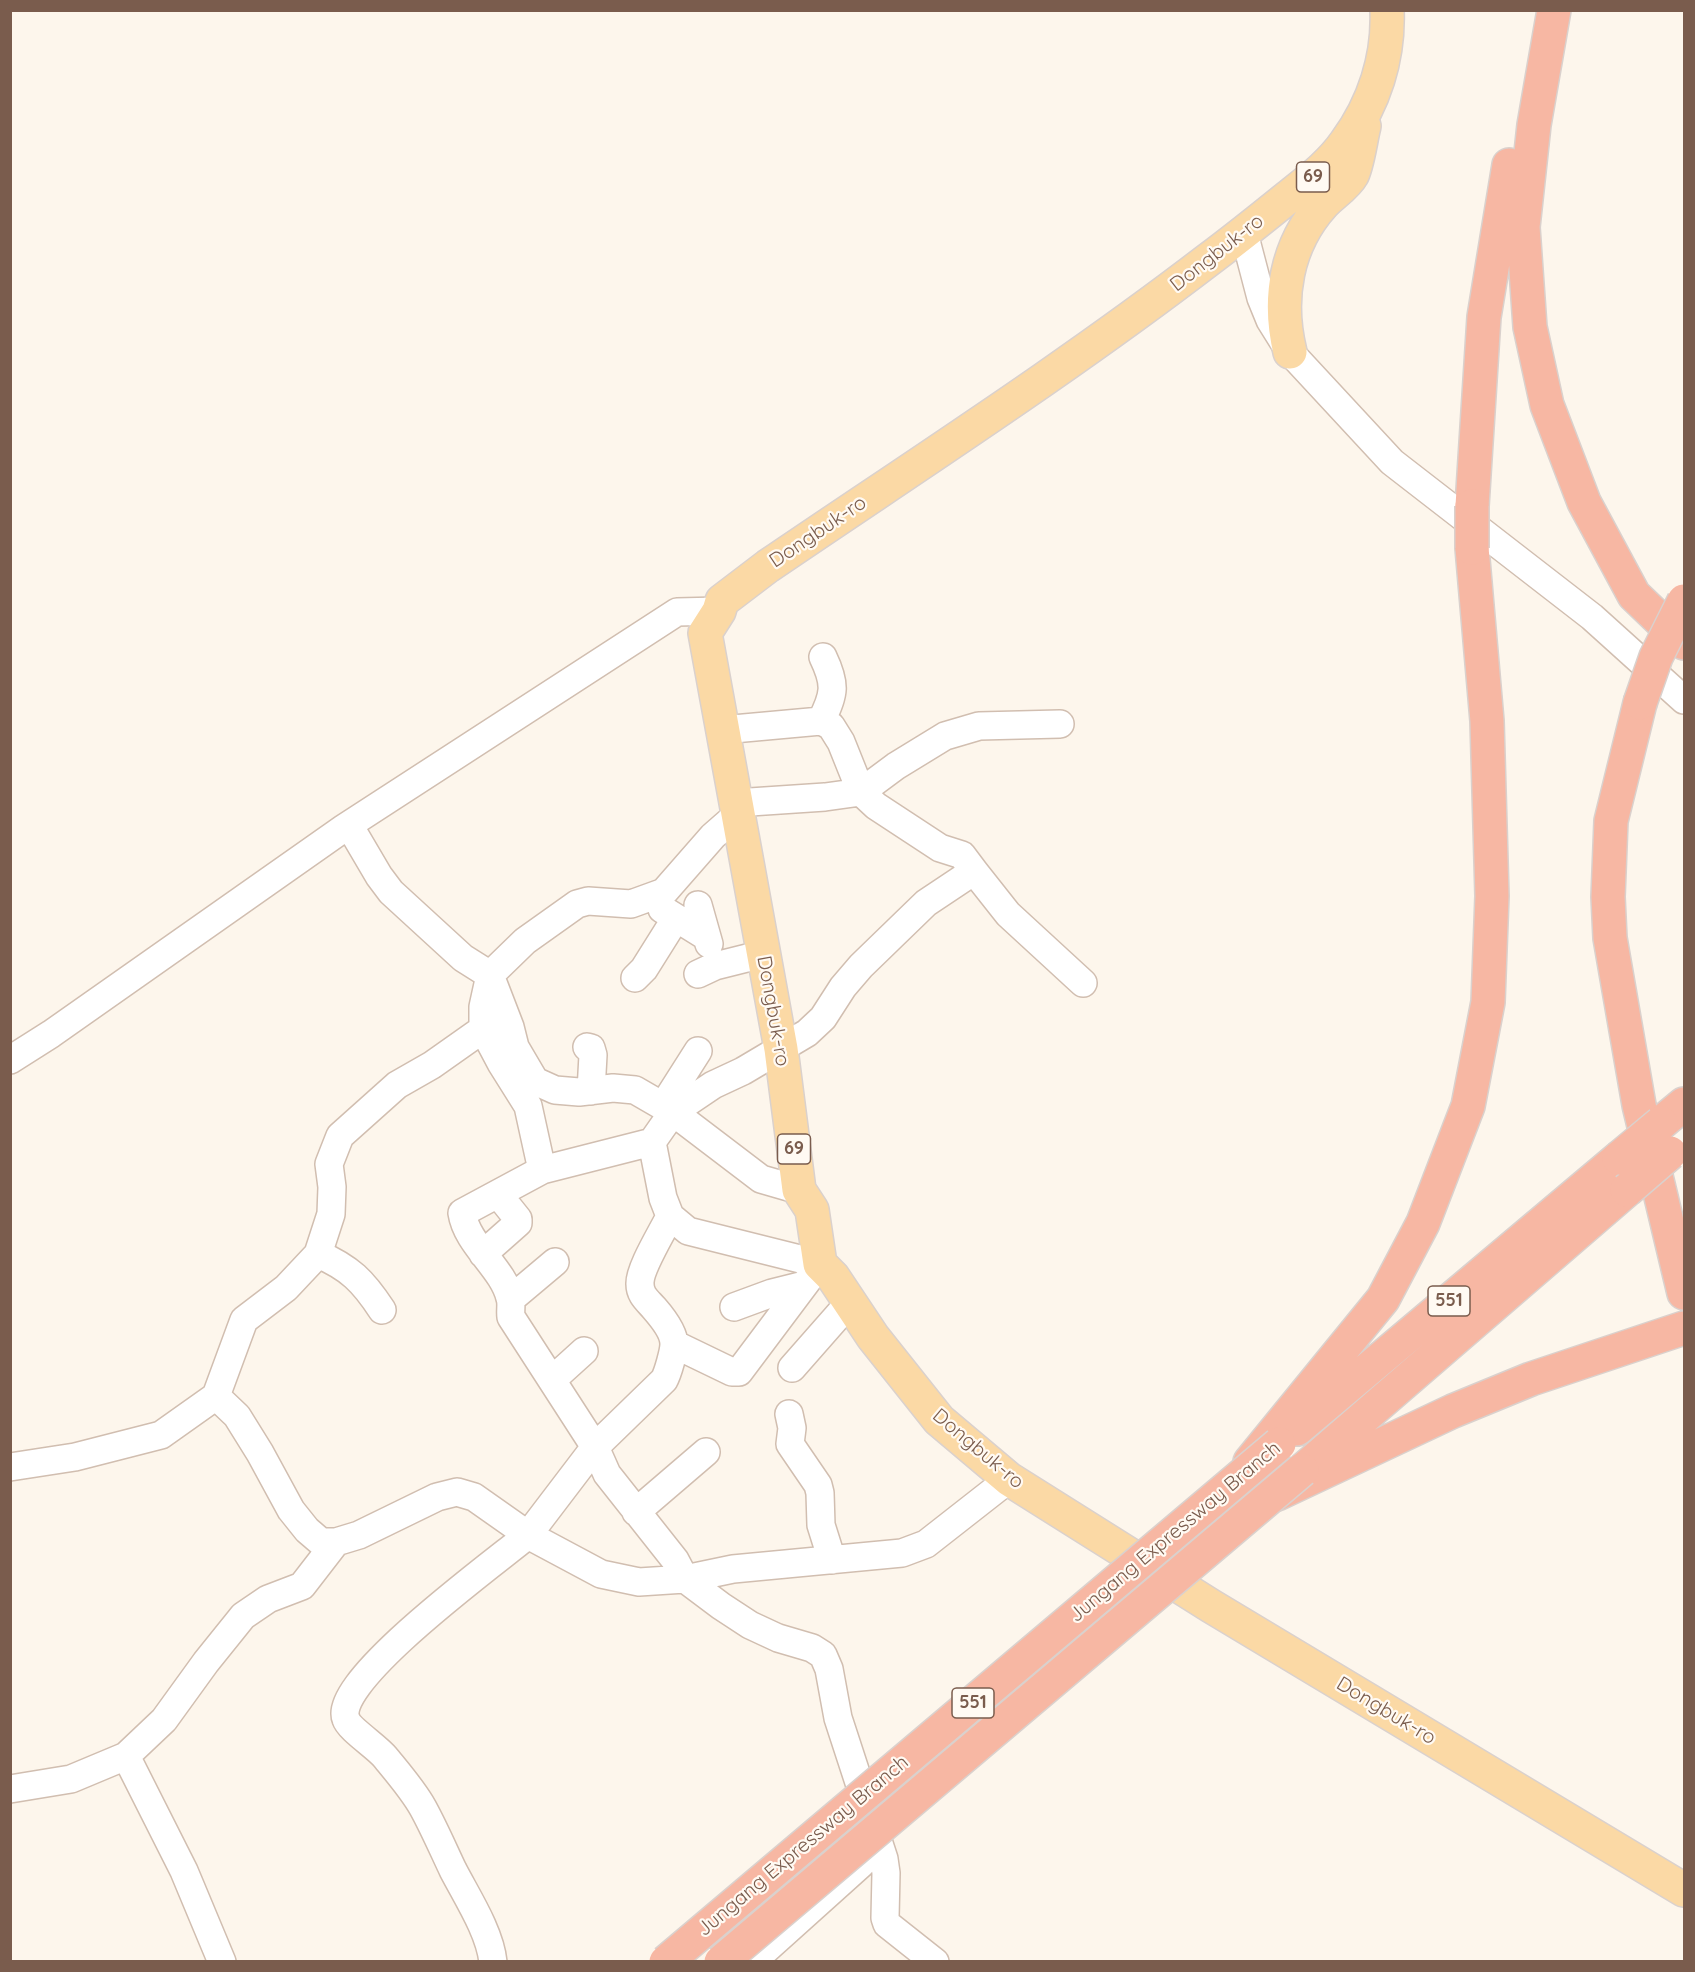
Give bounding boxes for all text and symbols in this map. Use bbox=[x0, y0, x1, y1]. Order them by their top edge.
road number: 69 bbox=[1296, 162, 1330, 192]
street label: Dongbuk-ro bbox=[1165, 209, 1269, 297]
street label: Dongbuk-ro bbox=[765, 491, 871, 573]
street label: Dongbuk-ro bbox=[751, 954, 795, 1068]
road number: 69 bbox=[778, 1134, 810, 1164]
road number: 551 bbox=[1428, 1286, 1470, 1316]
street label: Dongbuk-ro bbox=[927, 1404, 1029, 1494]
street label: Jungang Expressway Branch bbox=[1064, 1436, 1286, 1628]
street label: Dongbuk-ro bbox=[1332, 1672, 1440, 1750]
road number: 551 bbox=[952, 1688, 994, 1718]
street label: Jungang Expressway Branch bbox=[692, 1750, 914, 1942]

